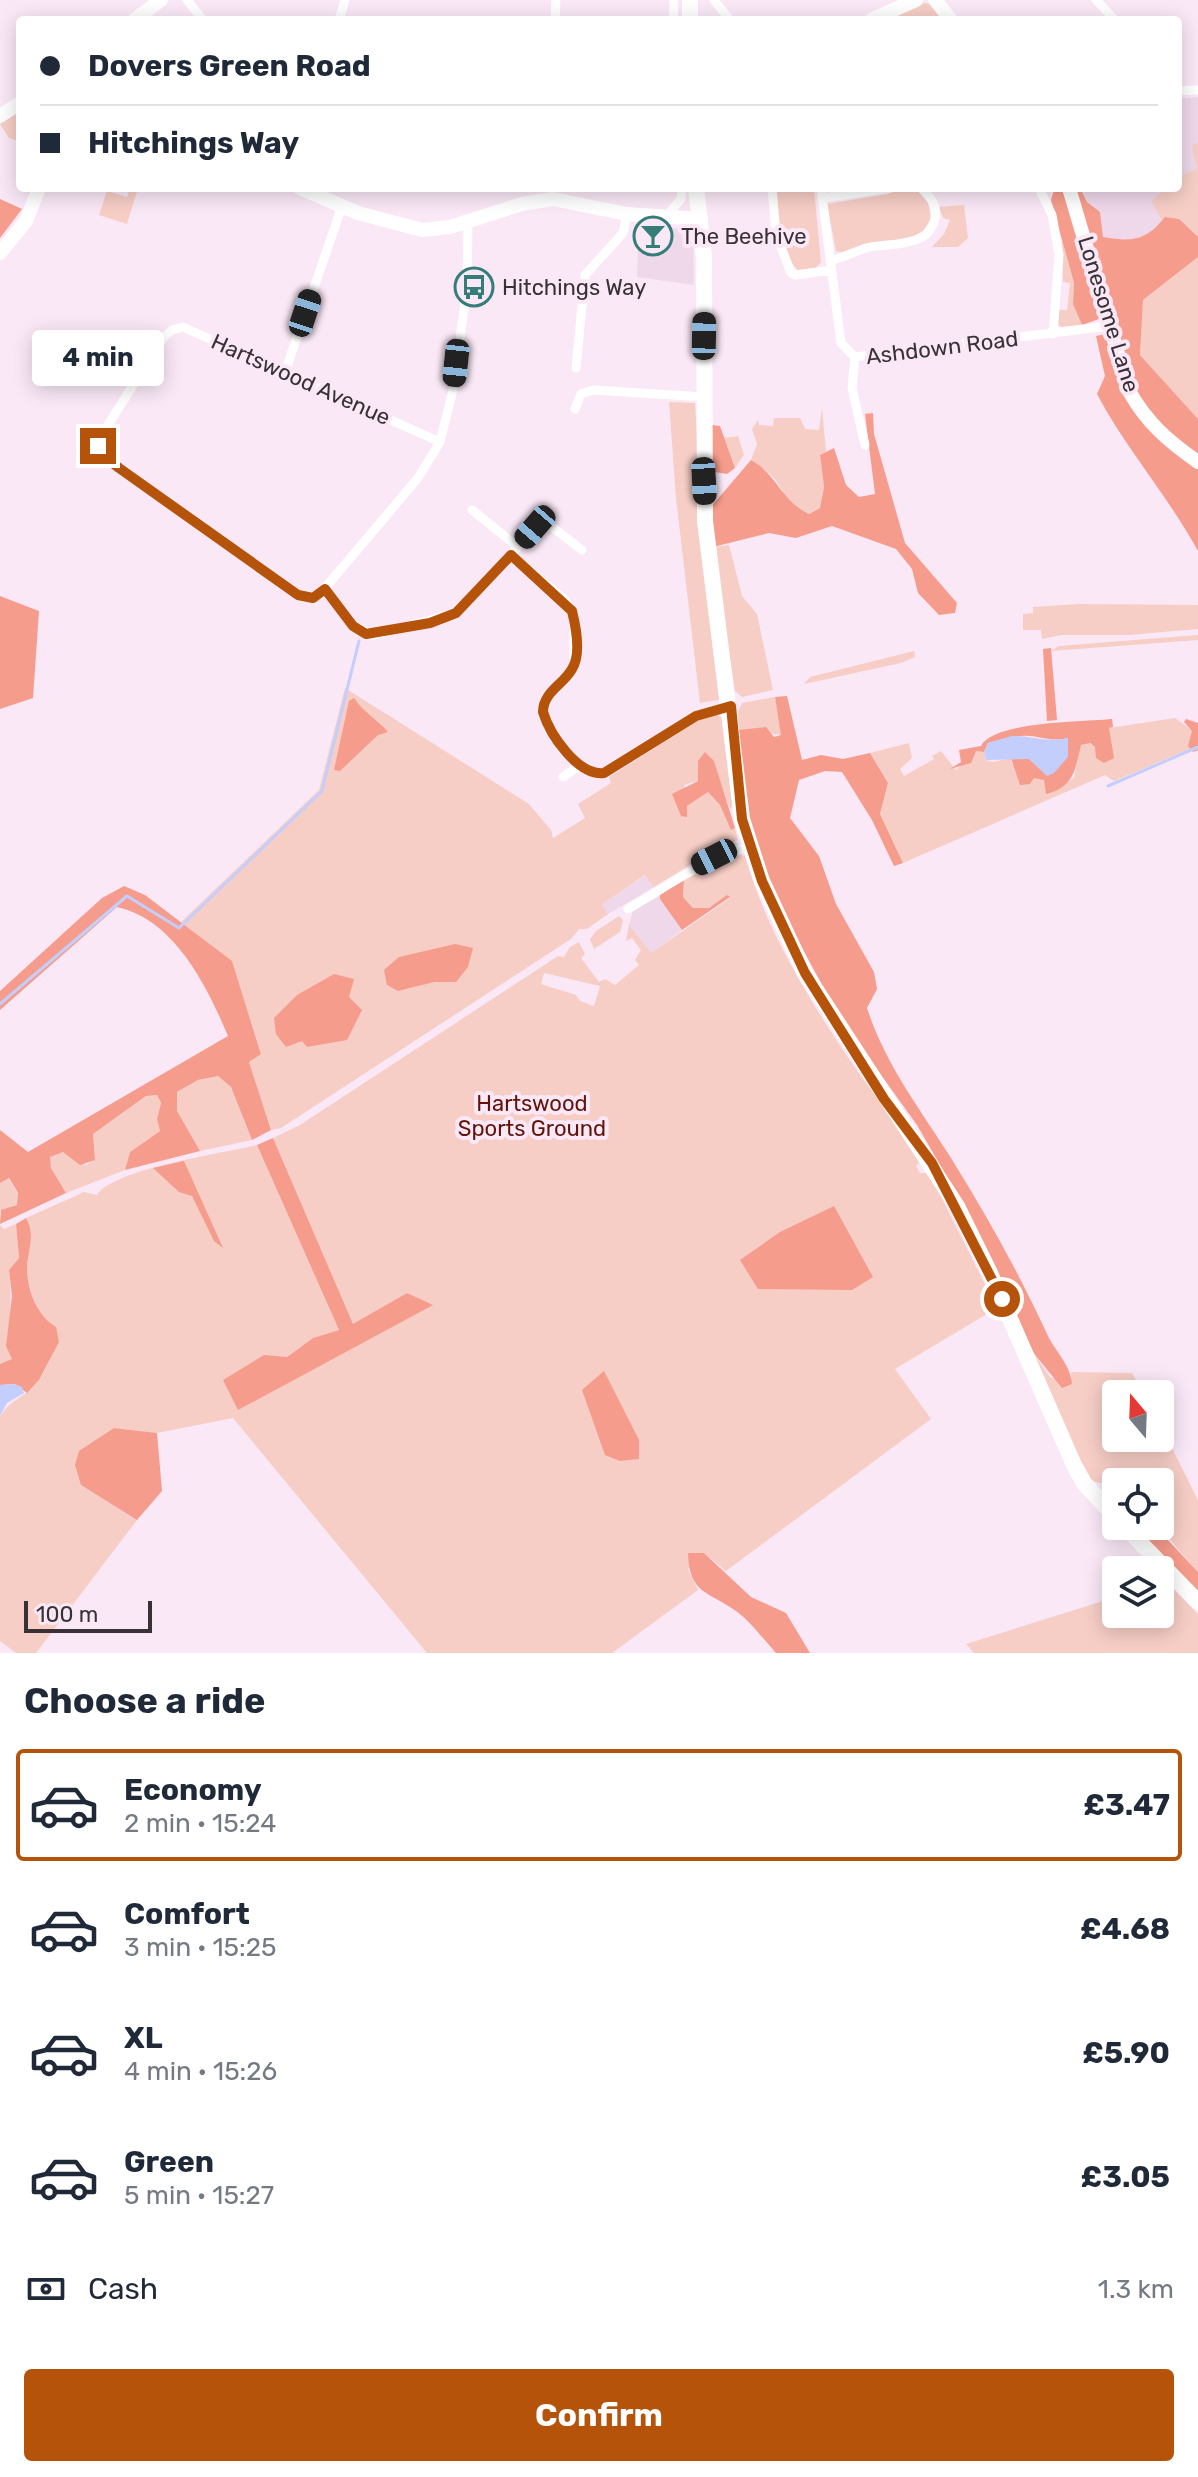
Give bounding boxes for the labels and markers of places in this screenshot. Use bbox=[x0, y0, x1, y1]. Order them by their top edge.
bar icon: The Beehive bbox=[632, 215, 674, 257]
place label: The Beehive bbox=[681, 223, 807, 250]
bus stop icon: Hitchings Way bbox=[453, 266, 495, 308]
place label: Hitchings Way bbox=[502, 274, 646, 301]

